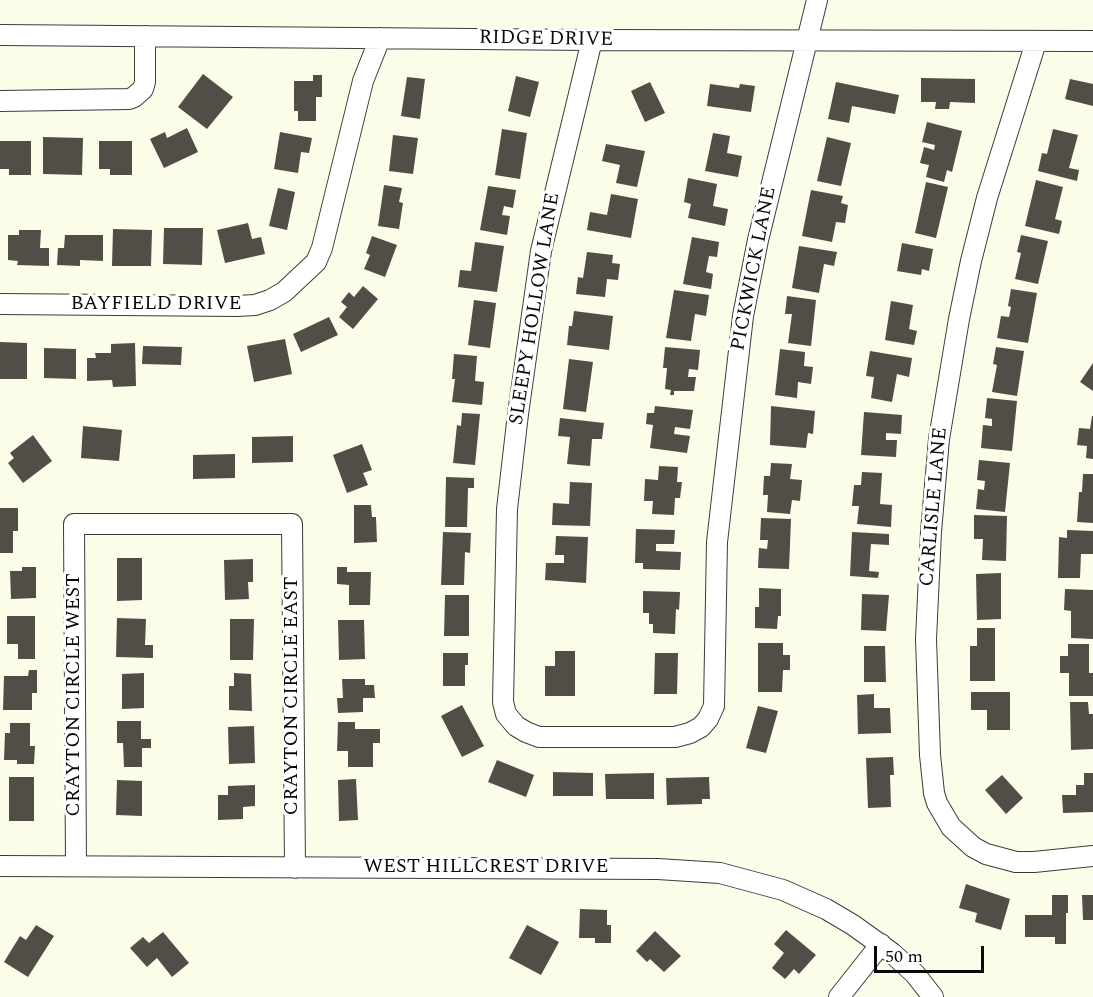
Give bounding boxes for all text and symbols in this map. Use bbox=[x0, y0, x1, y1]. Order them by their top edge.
street label: RIDGE DRIVE bbox=[479, 27, 613, 53]
street label: PICKWICK LANE bbox=[727, 185, 783, 353]
street label: SLEEPY HOLLOW LANE bbox=[506, 191, 566, 427]
street label: BAYFIELD DRIVE bbox=[71, 293, 241, 317]
street label: CARLISLE LANE bbox=[916, 426, 954, 588]
street label: CRAYTON CIRCLE WEST bbox=[63, 573, 87, 817]
street label: CRAYTON CIRCLE EAST bbox=[281, 577, 305, 815]
street label: WEST HILLCREST DRIVE bbox=[363, 856, 609, 880]
scale bar bbox=[877, 934, 986, 972]
text: 50 m bbox=[885, 943, 923, 970]

